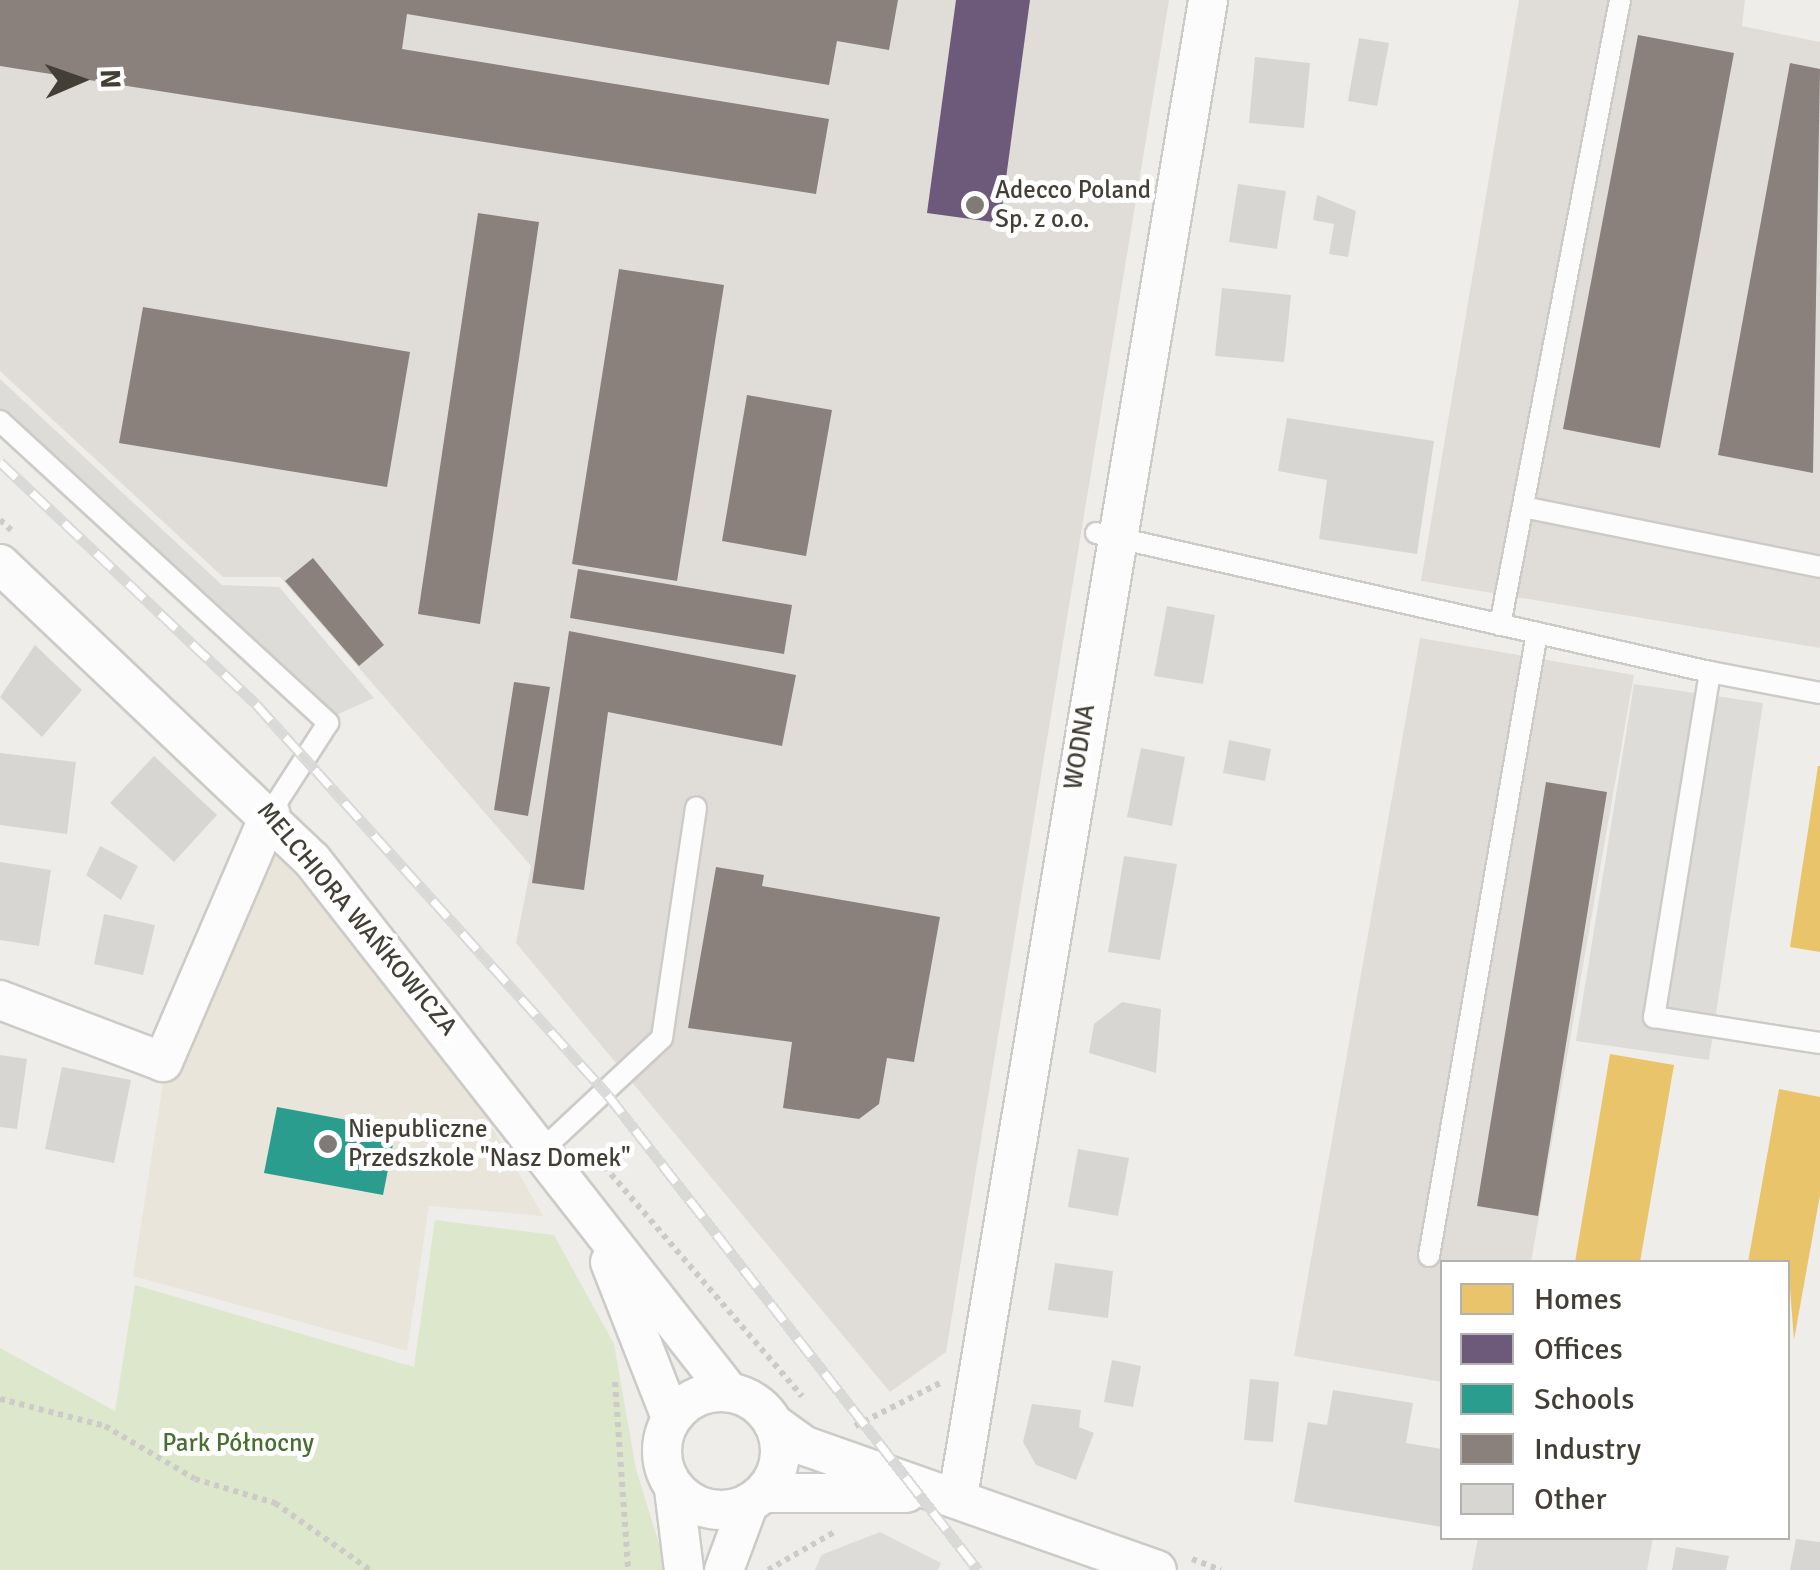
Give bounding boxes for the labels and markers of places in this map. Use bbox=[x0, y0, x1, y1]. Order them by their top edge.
place label: Adecco Poland Sp. z o.o. bbox=[995, 176, 1151, 235]
marker: Adecco Poland Sp. z o.o. bbox=[964, 194, 986, 216]
place label: Niepubliczne Przedszkole "Nasz Domek" bbox=[348, 1115, 631, 1174]
marker: Niepubliczne Przedszkole "Nasz Domek" bbox=[317, 1133, 339, 1155]

